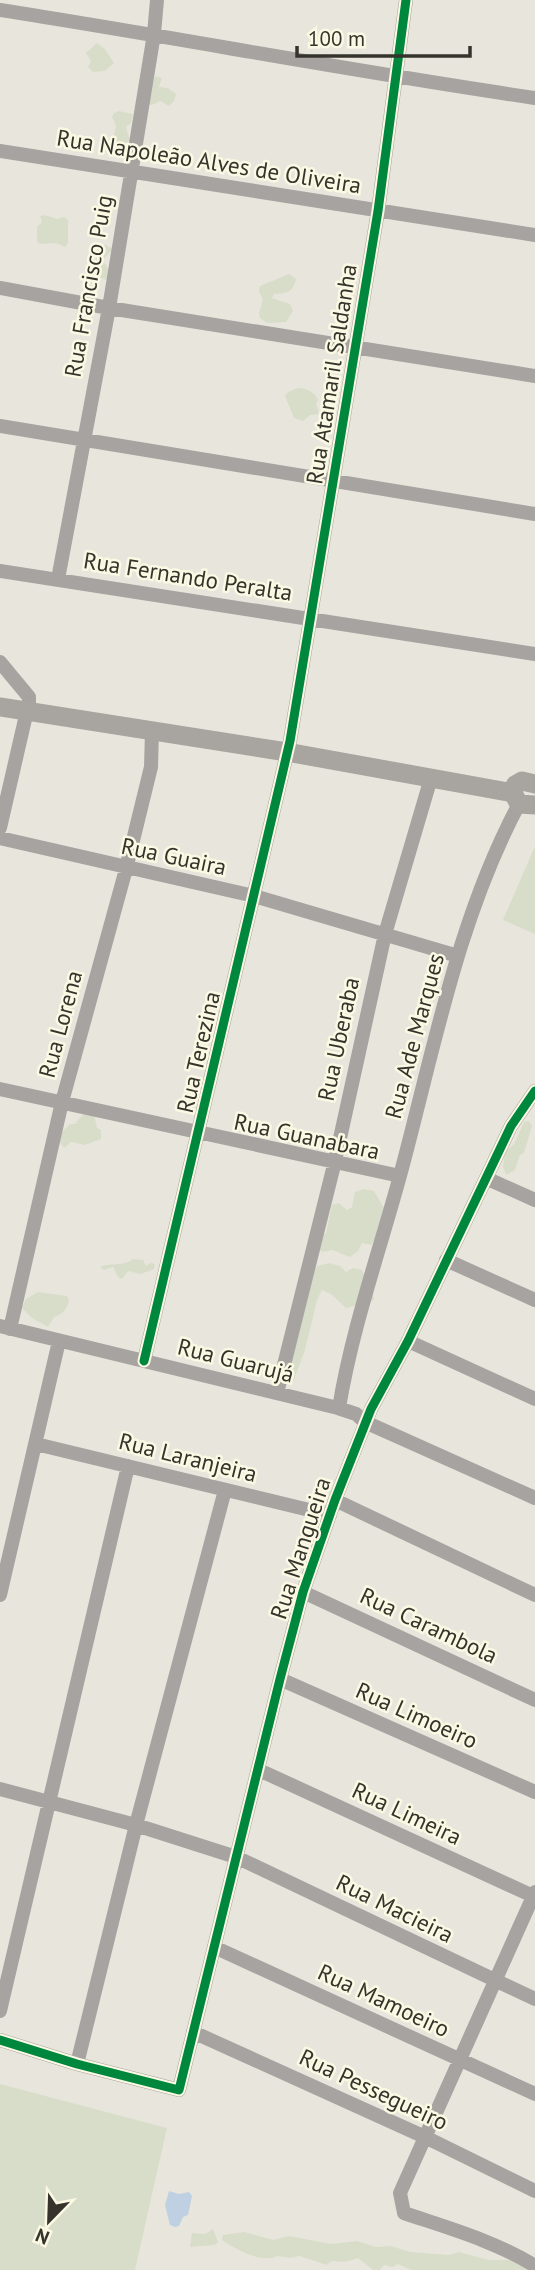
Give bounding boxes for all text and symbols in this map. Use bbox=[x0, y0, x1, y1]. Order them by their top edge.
scale bar bbox=[297, 14, 470, 58]
text: 100 m bbox=[308, 25, 365, 52]
street label: Rua Napoleão Alves de Oliveira bbox=[55, 123, 363, 199]
street label: Rua Francisco Puig bbox=[58, 193, 118, 379]
street label: Rua Atamaril Saldanha bbox=[299, 262, 363, 486]
street label: Rua Fernando Peralta bbox=[81, 545, 295, 607]
street label: Rua Guaira bbox=[119, 831, 229, 881]
street label: Rua Ade Marques bbox=[378, 950, 450, 1122]
street label: Rua Lorena bbox=[32, 967, 88, 1081]
street label: Rua Uberaba bbox=[311, 975, 365, 1103]
street label: Rua Terezina bbox=[170, 988, 226, 1116]
street label: Rua Guanabara bbox=[231, 1106, 383, 1166]
street label: Rua Guarujá bbox=[175, 1332, 297, 1388]
street label: Rua Laranjeira bbox=[116, 1426, 260, 1488]
street label: Rua Mangueira bbox=[263, 1473, 337, 1623]
street label: Rua Carambola bbox=[356, 1581, 502, 1669]
street label: Rua Limoeiro bbox=[352, 1675, 482, 1755]
street label: Rua Limeira bbox=[348, 1775, 466, 1851]
street label: Rua Macieira bbox=[332, 1867, 458, 1949]
street label: Rua Mamoeiro bbox=[314, 1957, 454, 2043]
street label: Rua Pessegueiro bbox=[295, 2042, 453, 2136]
north arrow bbox=[14, 2186, 84, 2256]
text: N bbox=[32, 2223, 53, 2250]

